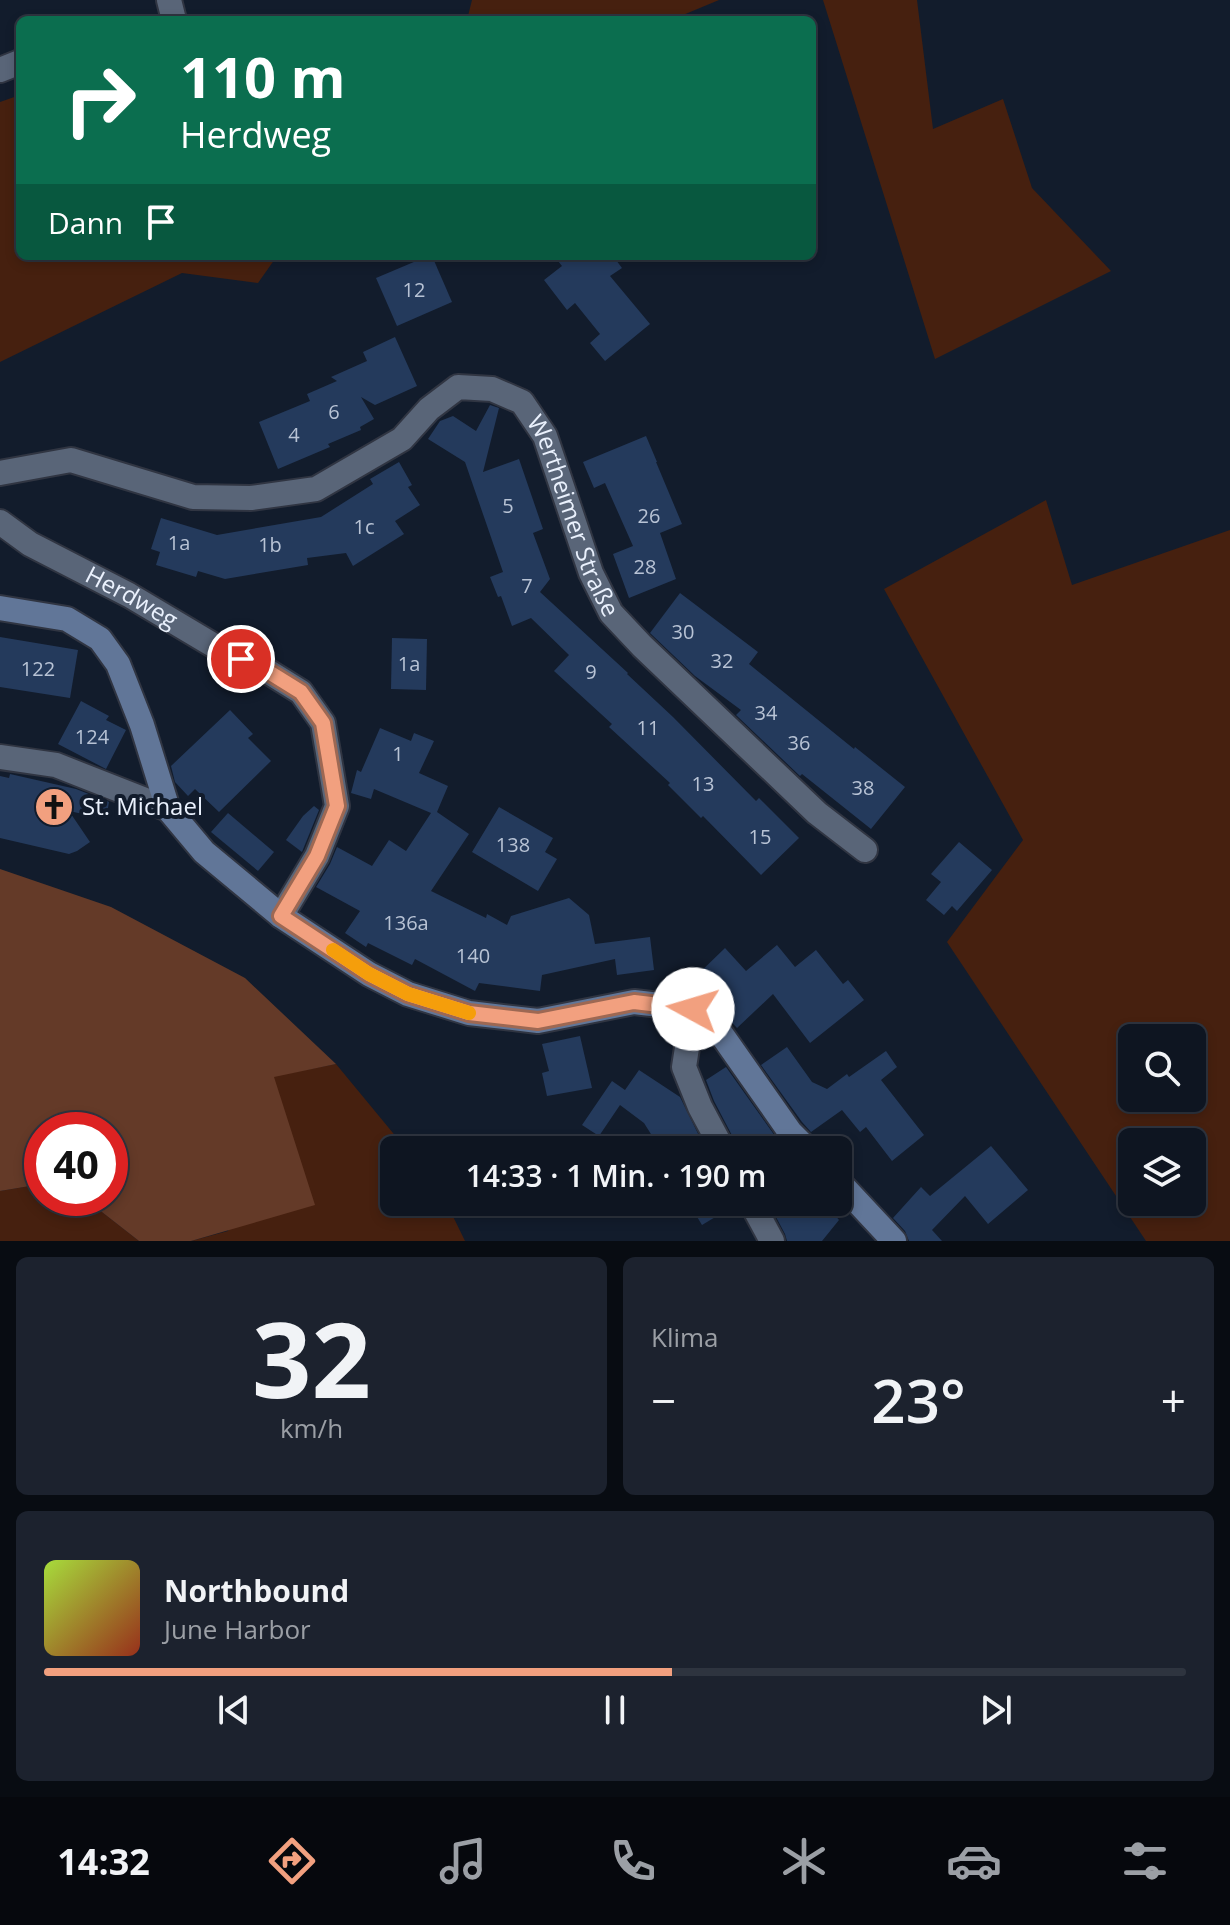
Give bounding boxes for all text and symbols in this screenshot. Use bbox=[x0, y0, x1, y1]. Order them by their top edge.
text: 110 m bbox=[180, 38, 346, 114]
icon: right bbox=[48, 48, 152, 152]
text: Herdweg bbox=[180, 110, 331, 159]
icon: arrive bbox=[139, 200, 183, 244]
text: Dann bbox=[48, 202, 123, 243]
house number: 12 bbox=[403, 276, 425, 303]
house number: 6 bbox=[328, 398, 340, 425]
street label: Wertheimer Straße bbox=[520, 408, 628, 622]
house number: 4 bbox=[288, 421, 300, 448]
house number: 5 bbox=[502, 492, 514, 519]
house number: 26 bbox=[638, 502, 660, 529]
house number: 1c bbox=[353, 513, 375, 540]
house number: 1a bbox=[168, 529, 190, 556]
house number: 1b bbox=[258, 531, 282, 558]
house number: 28 bbox=[634, 553, 656, 580]
street label: Herdweg bbox=[80, 557, 184, 635]
house number: 7 bbox=[521, 572, 533, 599]
house number: 30 bbox=[672, 618, 694, 645]
pin bbox=[207, 625, 275, 693]
icon: arrive bbox=[219, 637, 263, 681]
house number: 32 bbox=[711, 647, 733, 674]
house number: 1a bbox=[398, 650, 420, 677]
house number: 122 bbox=[21, 655, 55, 682]
house number: 9 bbox=[585, 658, 597, 685]
house number: 34 bbox=[755, 699, 778, 726]
house number: 11 bbox=[637, 714, 659, 741]
house number: 124 bbox=[75, 723, 110, 750]
house number: 36 bbox=[788, 729, 810, 756]
house number: 1 bbox=[392, 740, 404, 767]
house number: 13 bbox=[692, 770, 714, 797]
house number: 38 bbox=[852, 774, 874, 801]
church icon: St. Michael bbox=[33, 786, 75, 828]
place label: St. Michael bbox=[82, 789, 203, 822]
house number: 15 bbox=[749, 823, 771, 850]
house number: 138 bbox=[496, 831, 530, 858]
house number: 136a bbox=[383, 909, 429, 936]
house number: 140 bbox=[456, 942, 490, 969]
position arrow bbox=[651, 967, 735, 1051]
map controls bbox=[1118, 1024, 1206, 1216]
button: search bbox=[1118, 1024, 1206, 1112]
speed limit sign: 40 bbox=[24, 1112, 128, 1216]
button: layers bbox=[1118, 1128, 1206, 1216]
text: 14:33 · 1 Min. · 190 m bbox=[466, 1155, 766, 1196]
text: 32 bbox=[252, 1287, 371, 1428]
text: Klima bbox=[651, 1319, 719, 1355]
text: 23° bbox=[871, 1359, 966, 1441]
text: − bbox=[651, 1370, 676, 1430]
text: + bbox=[1161, 1370, 1186, 1430]
text: km/h bbox=[280, 1410, 343, 1446]
text: Northbound bbox=[164, 1570, 349, 1611]
text: June Harbor bbox=[164, 1611, 311, 1647]
icon: previous bbox=[212, 1688, 256, 1732]
icon: pause bbox=[593, 1688, 637, 1732]
icon: next bbox=[974, 1688, 1018, 1732]
icon: directions bbox=[264, 1833, 320, 1889]
icon: music bbox=[435, 1833, 491, 1889]
icon: phone bbox=[605, 1833, 661, 1889]
icon: climate bbox=[776, 1833, 832, 1889]
icon: car bbox=[946, 1833, 1002, 1889]
icon: filters bbox=[1117, 1833, 1173, 1889]
text: 14:32 bbox=[57, 1837, 150, 1886]

